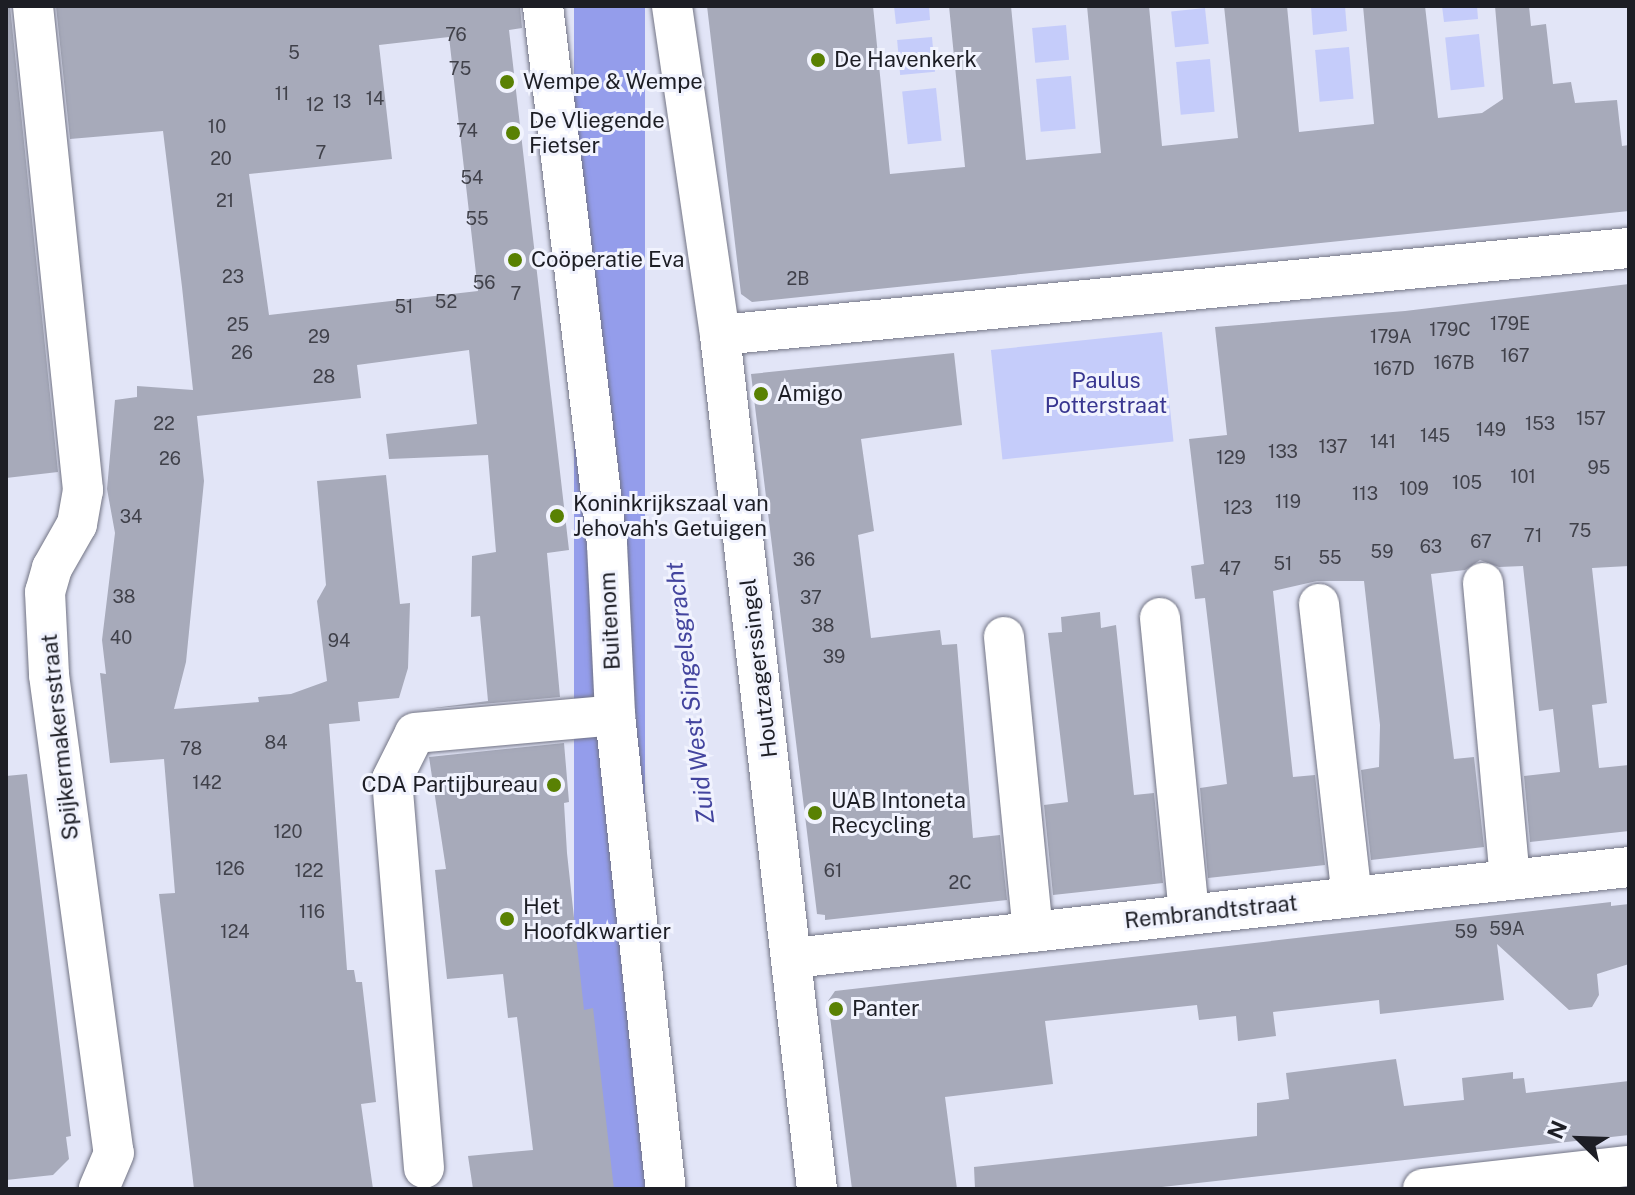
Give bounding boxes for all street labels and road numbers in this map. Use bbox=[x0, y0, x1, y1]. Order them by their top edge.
street label: Buitenom bbox=[594, 571, 626, 671]
street label: Houtzagerssingel bbox=[735, 577, 783, 759]
street label: Spijkermakersstraat bbox=[36, 633, 84, 841]
street label: Rembrandtstraat bbox=[1123, 890, 1299, 934]

